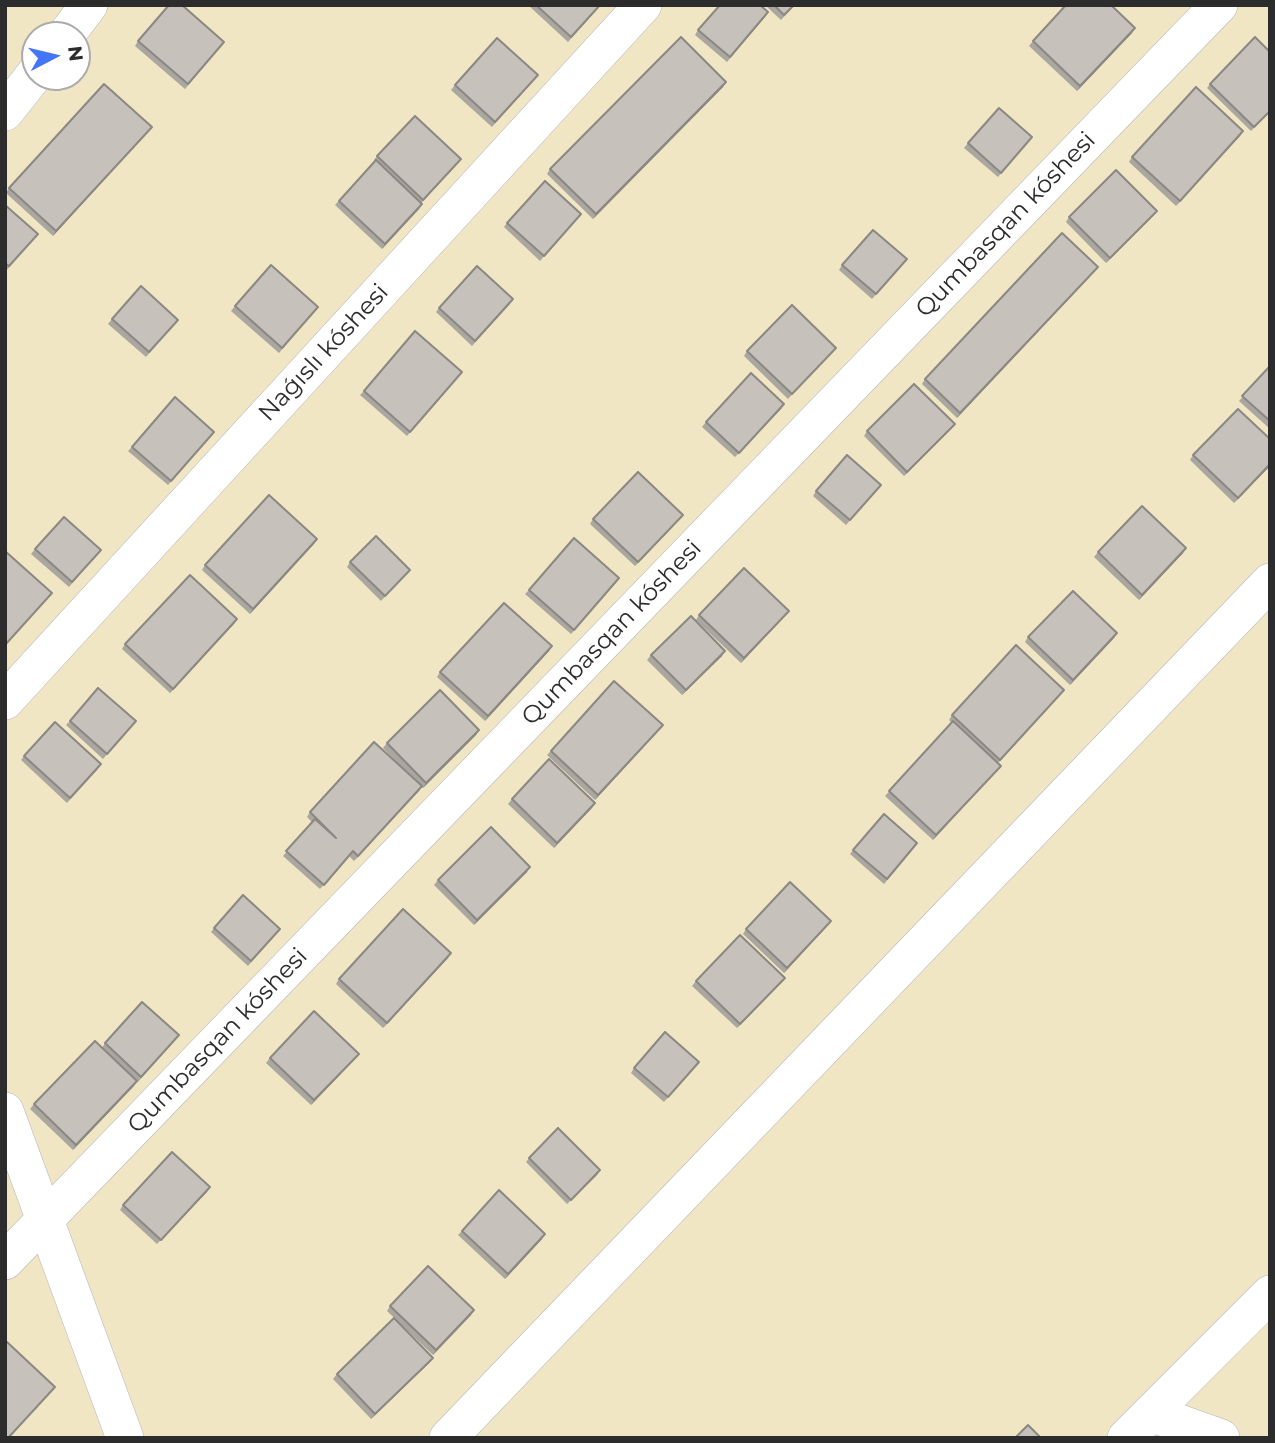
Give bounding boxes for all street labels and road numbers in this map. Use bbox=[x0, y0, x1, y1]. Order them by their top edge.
street label: Qumbasqan kóshesi bbox=[910, 126, 1102, 324]
street label: Naǵıslı kóshesi bbox=[253, 278, 395, 428]
street label: Qumbasqan kóshesi bbox=[516, 534, 708, 732]
street label: Qumbasqan kóshesi bbox=[122, 942, 314, 1140]

